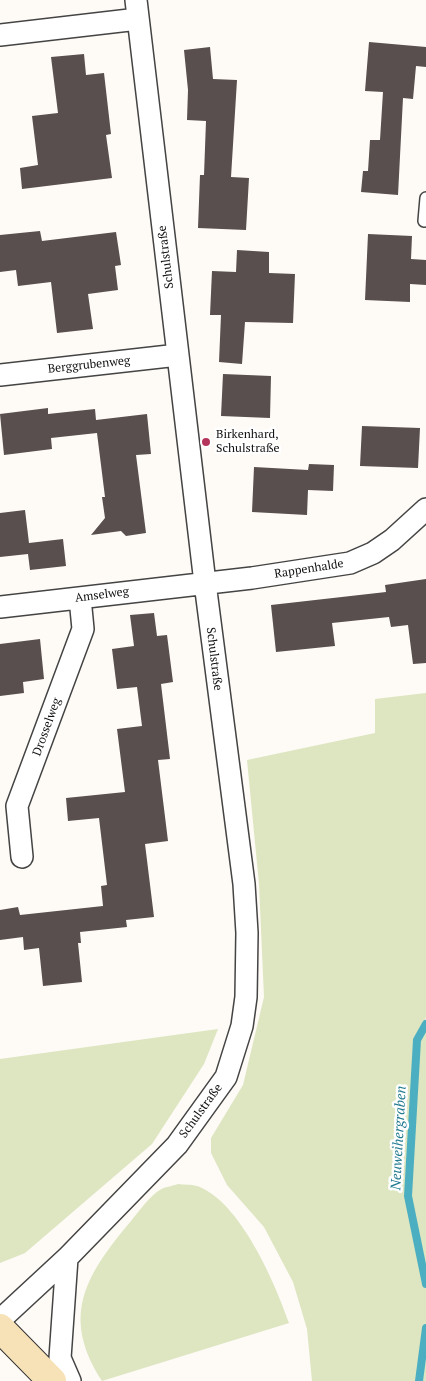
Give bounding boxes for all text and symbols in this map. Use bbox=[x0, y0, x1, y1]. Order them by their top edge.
street label: Schulstraße bbox=[155, 225, 177, 289]
street label: Berggrubenweg bbox=[47, 354, 131, 376]
place label: Birkenhard, Schulstraße bbox=[216, 428, 280, 456]
marker: Birkenhard, Schulstraße bbox=[200, 436, 212, 448]
street label: Rappenhalde bbox=[273, 556, 345, 582]
street label: Amselweg bbox=[74, 585, 130, 605]
street label: Schulstraße bbox=[203, 627, 225, 691]
street label: Drosselweg bbox=[30, 696, 64, 758]
street label: Schulstraße bbox=[176, 1081, 226, 1141]
water label: Neuweihergraben bbox=[388, 1085, 410, 1191]

